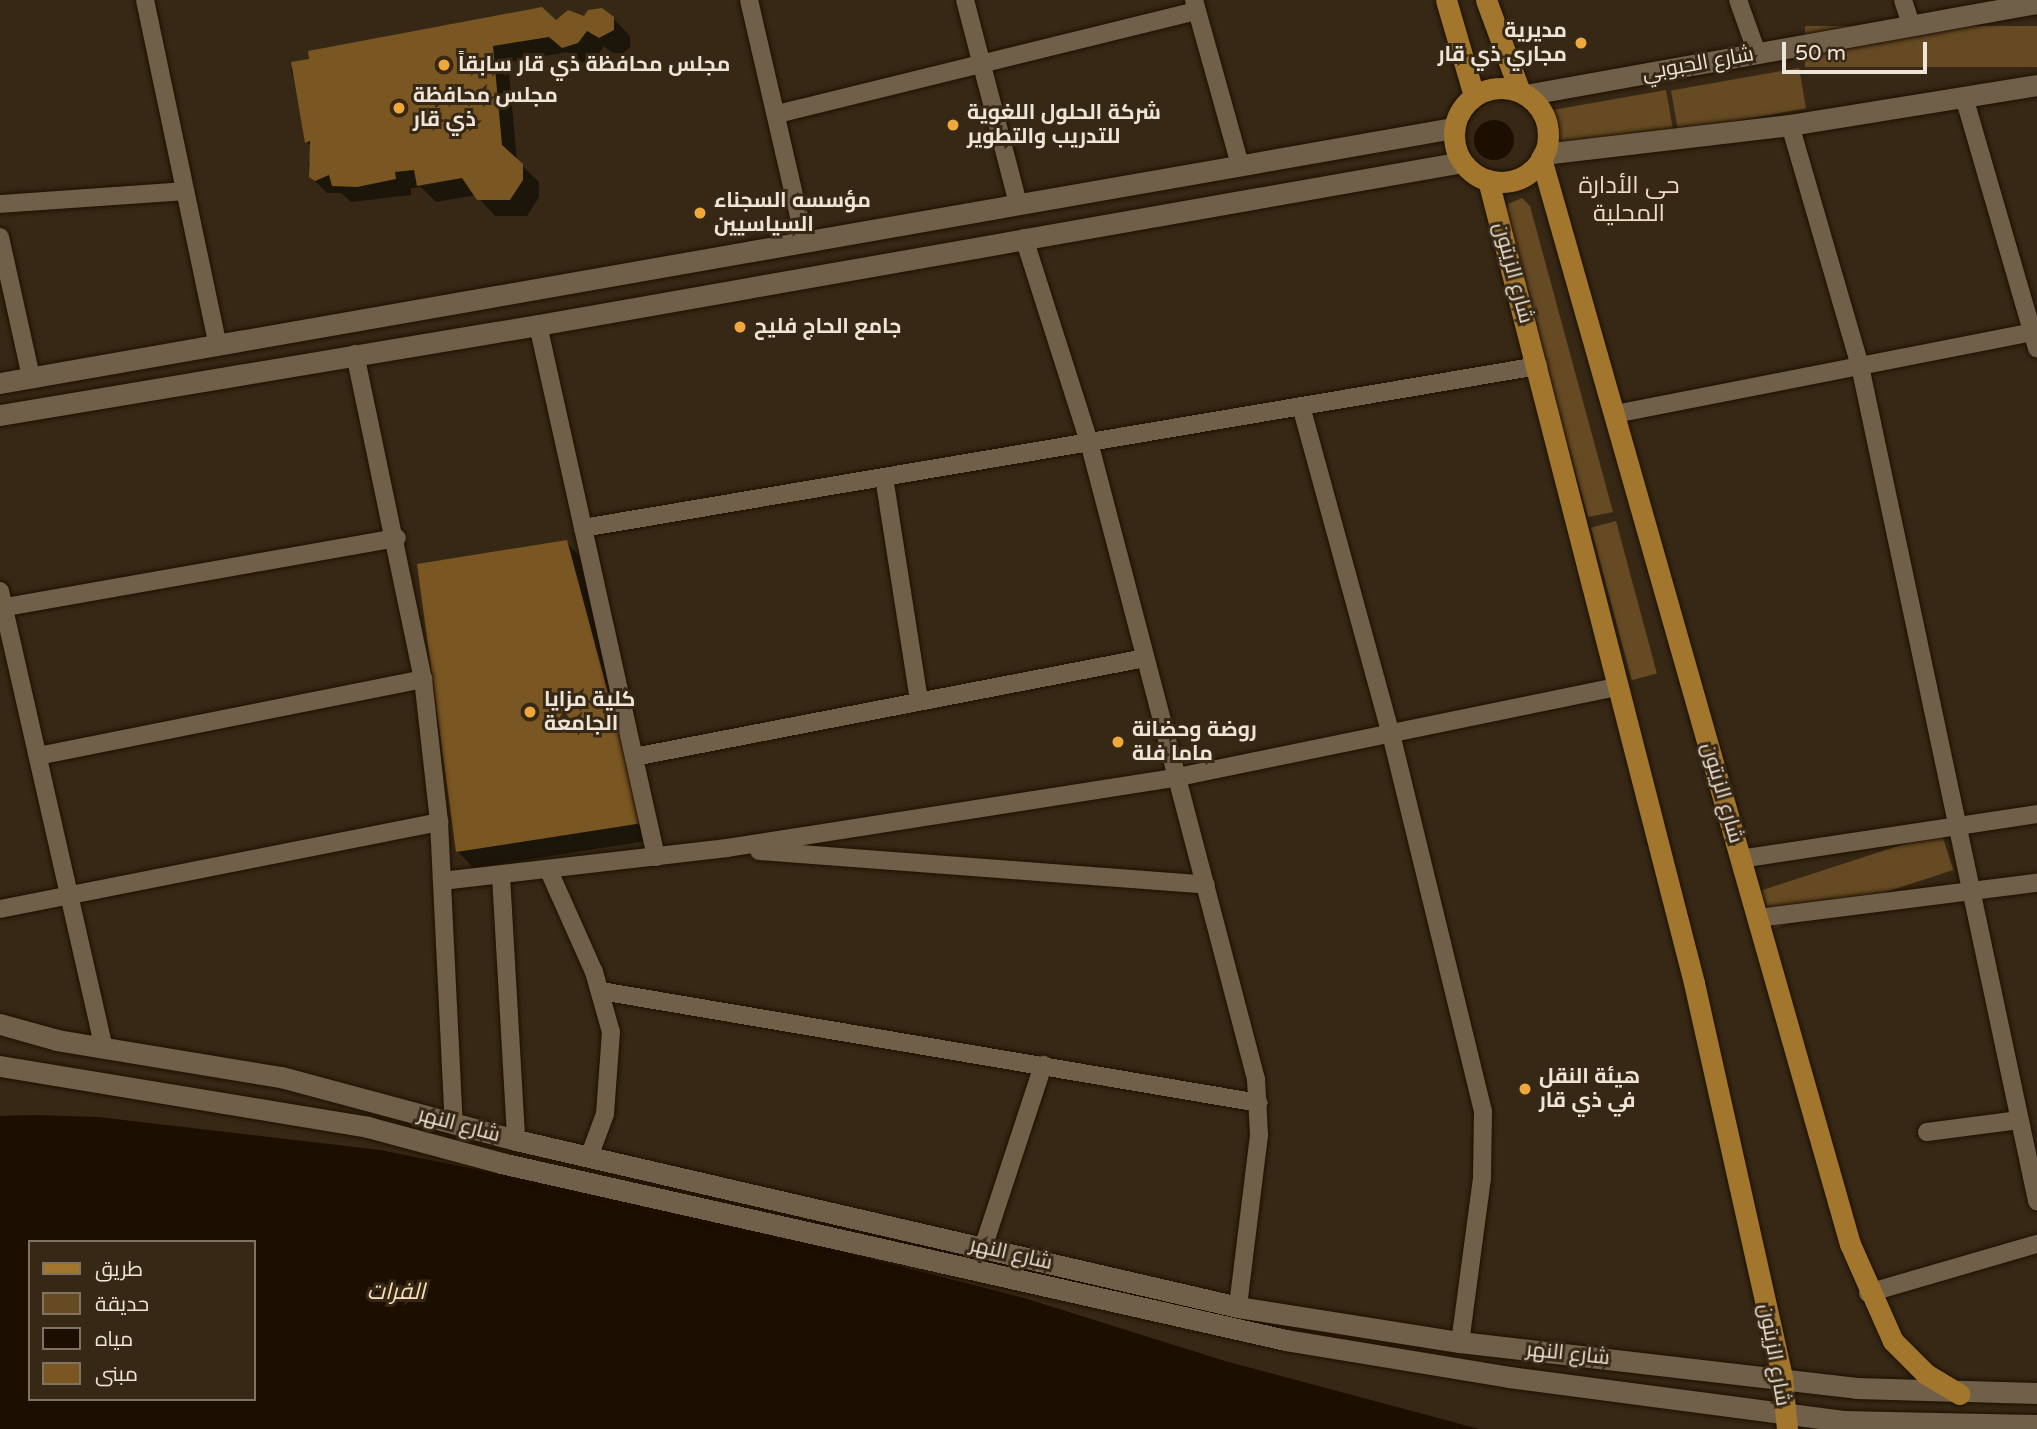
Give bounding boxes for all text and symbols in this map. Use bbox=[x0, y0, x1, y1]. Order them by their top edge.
place label: مديرية مجاري ذي قار bbox=[1438, 18, 1567, 68]
scale bar bbox=[1785, 28, 1930, 72]
marker: مديرية مجاري ذي قار bbox=[1573, 35, 1589, 51]
text: 50 m bbox=[1795, 41, 1846, 66]
street label: شارع الحبوبي bbox=[1640, 42, 1756, 86]
place label: مجلس محافظة ذي قار سابقاً bbox=[458, 52, 730, 78]
marker: مجلس محافظة ذي قار سابقاً bbox=[436, 57, 452, 73]
place label: مجلس محافظة ذي قار bbox=[413, 83, 558, 133]
marker: مجلس محافظة ذي قار bbox=[391, 100, 407, 116]
place label: شركة الحلول اللغوية للتدريب والتطوير bbox=[967, 100, 1161, 150]
marker: شركة الحلول اللغوية للتدريب والتطوير bbox=[945, 117, 961, 133]
district label: حي الأدارة المحلية bbox=[1578, 172, 1680, 228]
place label: مؤسسه السجناء السياسيين bbox=[714, 188, 871, 238]
marker: مؤسسه السجناء السياسيين bbox=[692, 205, 708, 221]
street label: شارع الزيتون bbox=[1487, 220, 1539, 326]
place label: جامع الحاج فليح bbox=[754, 314, 901, 340]
marker: جامع الحاج فليح bbox=[732, 319, 748, 335]
place label: كلية مزايا الجامعة bbox=[544, 687, 635, 737]
marker: كلية مزايا الجامعة bbox=[522, 704, 538, 720]
place label: روضة وحضانة ماما فلة bbox=[1132, 717, 1257, 767]
marker: روضة وحضانة ماما فلة bbox=[1110, 734, 1126, 750]
street label: شارع الزيتون bbox=[1696, 740, 1748, 846]
place label: هيئة النقل في ذي قار bbox=[1539, 1064, 1640, 1114]
marker: هيئة النقل في ذي قار bbox=[1517, 1081, 1533, 1097]
street label: شارع النهر bbox=[415, 1102, 503, 1148]
street label: شارع النهر bbox=[967, 1232, 1055, 1276]
legend bbox=[28, 1240, 256, 1401]
text: طريق bbox=[95, 1257, 143, 1282]
water label: الفرات bbox=[367, 1278, 425, 1306]
text: حديقة bbox=[95, 1292, 149, 1317]
street label: شارع الزيتون bbox=[1753, 1302, 1795, 1408]
text: مياه bbox=[95, 1327, 133, 1352]
street label: شارع النهر bbox=[1525, 1337, 1611, 1371]
text: مبنى bbox=[95, 1362, 138, 1387]

